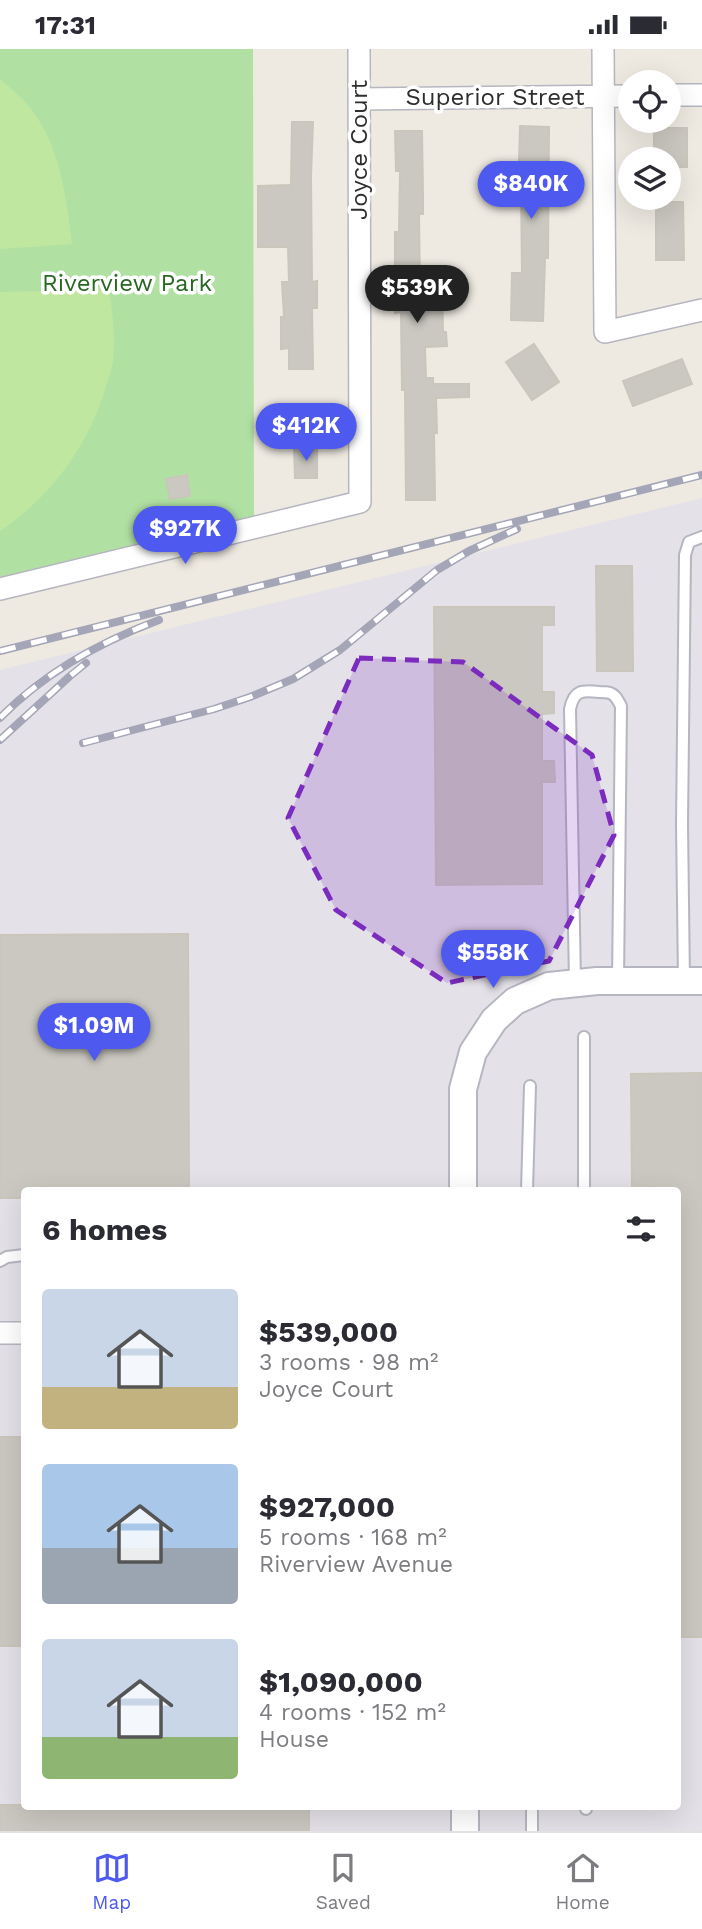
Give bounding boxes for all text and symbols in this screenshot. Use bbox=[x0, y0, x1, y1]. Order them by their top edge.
text: 17:31 bbox=[35, 10, 96, 40]
map controls bbox=[618, 70, 681, 210]
button: locate bbox=[618, 70, 681, 133]
street label: Joyce Court bbox=[345, 80, 373, 220]
street label: Superior Street bbox=[405, 83, 585, 111]
button: layers bbox=[618, 147, 681, 210]
pin: $840K bbox=[482, 162, 580, 221]
text: $840K bbox=[494, 170, 568, 197]
pin: $539K bbox=[368, 265, 466, 325]
park label: Riverview Park bbox=[42, 269, 212, 297]
text: $539K bbox=[381, 274, 453, 301]
pin: $412K bbox=[257, 403, 355, 463]
text: $412K bbox=[272, 412, 340, 439]
pin: $927K bbox=[136, 507, 234, 566]
text: $927K bbox=[149, 515, 221, 542]
pin: $558K bbox=[444, 930, 542, 990]
text: $558K bbox=[457, 939, 529, 966]
pin: $1.09M bbox=[37, 1003, 151, 1063]
text: $1.09M bbox=[53, 1012, 135, 1039]
icon: filters bbox=[622, 1210, 660, 1248]
text: 6 homes bbox=[42, 1212, 167, 1247]
text: $539,000 bbox=[259, 1314, 398, 1349]
icon: home bbox=[98, 1317, 182, 1401]
text: 3 rooms · 98 m² bbox=[259, 1349, 438, 1376]
text: Joyce Court bbox=[259, 1376, 393, 1403]
text: $927,000 bbox=[259, 1489, 395, 1524]
icon: home bbox=[98, 1492, 182, 1576]
text: 5 rooms · 168 m² bbox=[259, 1524, 447, 1551]
text: Riverview Avenue bbox=[259, 1551, 453, 1578]
text: $1,090,000 bbox=[259, 1664, 423, 1699]
icon: home bbox=[98, 1667, 182, 1751]
text: 4 rooms · 152 m² bbox=[259, 1699, 446, 1726]
text: House bbox=[259, 1726, 329, 1753]
tab: Map bbox=[92, 1849, 131, 1914]
tab: Saved bbox=[316, 1849, 371, 1914]
tab: Home bbox=[555, 1849, 610, 1914]

